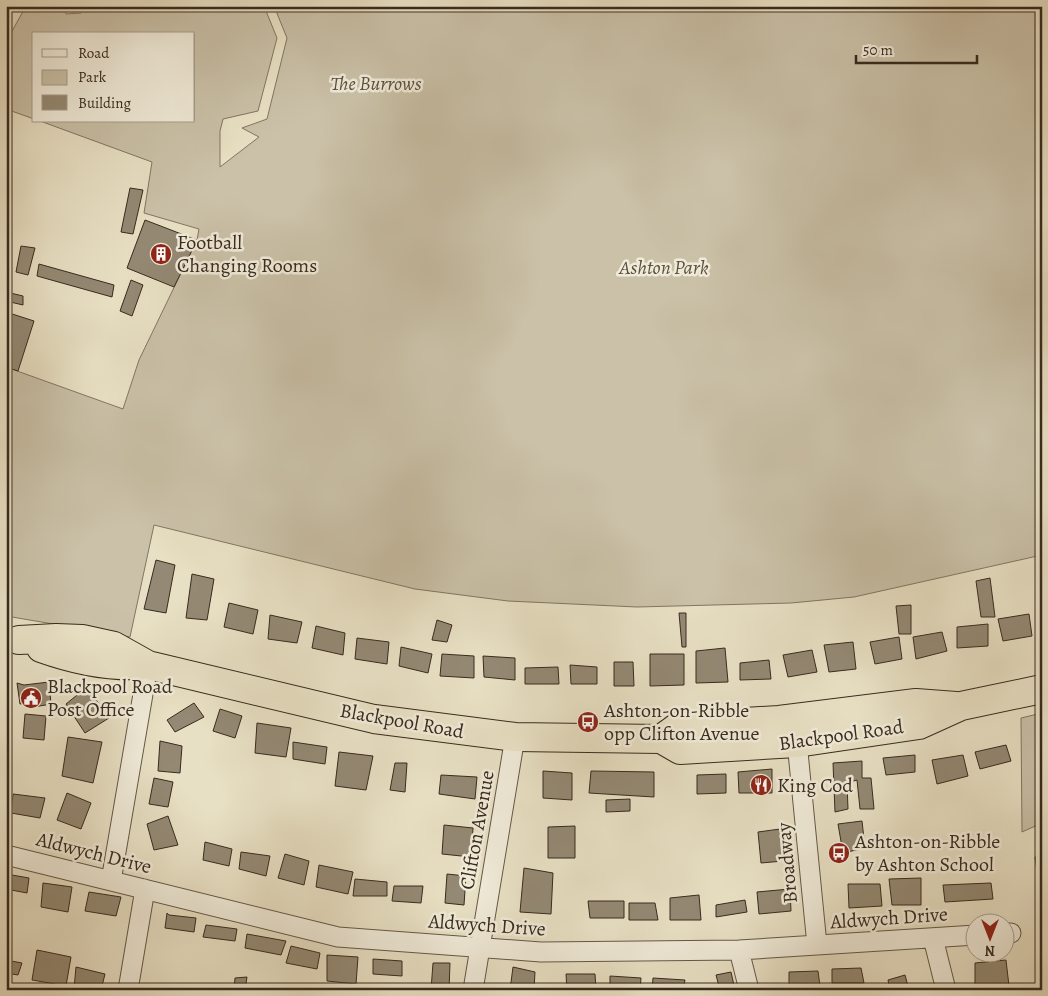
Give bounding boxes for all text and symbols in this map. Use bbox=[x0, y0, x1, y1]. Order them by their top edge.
legend bbox=[32, 32, 195, 122]
scale bar bbox=[856, 32, 977, 64]
text: 50 m bbox=[863, 40, 893, 60]
text: Road bbox=[78, 43, 110, 63]
text: Park bbox=[78, 67, 107, 87]
park label: The Burrows bbox=[331, 70, 422, 97]
text: Building bbox=[78, 93, 131, 113]
place label: Football Changing Rooms bbox=[177, 229, 317, 279]
building icon: Football Changing Rooms bbox=[149, 242, 173, 266]
park label: Ashton Park bbox=[618, 254, 709, 281]
place label: Blackpool Road Post Office bbox=[47, 673, 173, 723]
public building icon: Blackpool Road Post Office bbox=[19, 686, 43, 710]
street label: Blackpool Road bbox=[338, 697, 466, 745]
place label: Ashton-on-Ribble opp Clifton Avenue bbox=[603, 697, 760, 747]
bus stop icon: Ashton-on-Ribble opp Clifton Avenue bbox=[576, 710, 600, 734]
street label: Blackpool Road bbox=[777, 713, 905, 757]
street label: Clifton Avenue bbox=[453, 768, 501, 892]
place label: King Cod bbox=[777, 772, 853, 799]
restaurant icon: King Cod bbox=[749, 773, 773, 797]
street label: Broadway bbox=[770, 820, 804, 904]
street label: Aldwych Drive bbox=[33, 825, 154, 880]
place label: Ashton-on-Ribble by Ashton School bbox=[854, 828, 1000, 878]
bus stop icon: Ashton-on-Ribble by Ashton School bbox=[827, 841, 851, 865]
street label: Aldwych Drive bbox=[828, 900, 949, 936]
street label: Aldwych Drive bbox=[426, 907, 547, 943]
north arrow bbox=[966, 914, 1016, 964]
text: N bbox=[985, 941, 995, 960]

